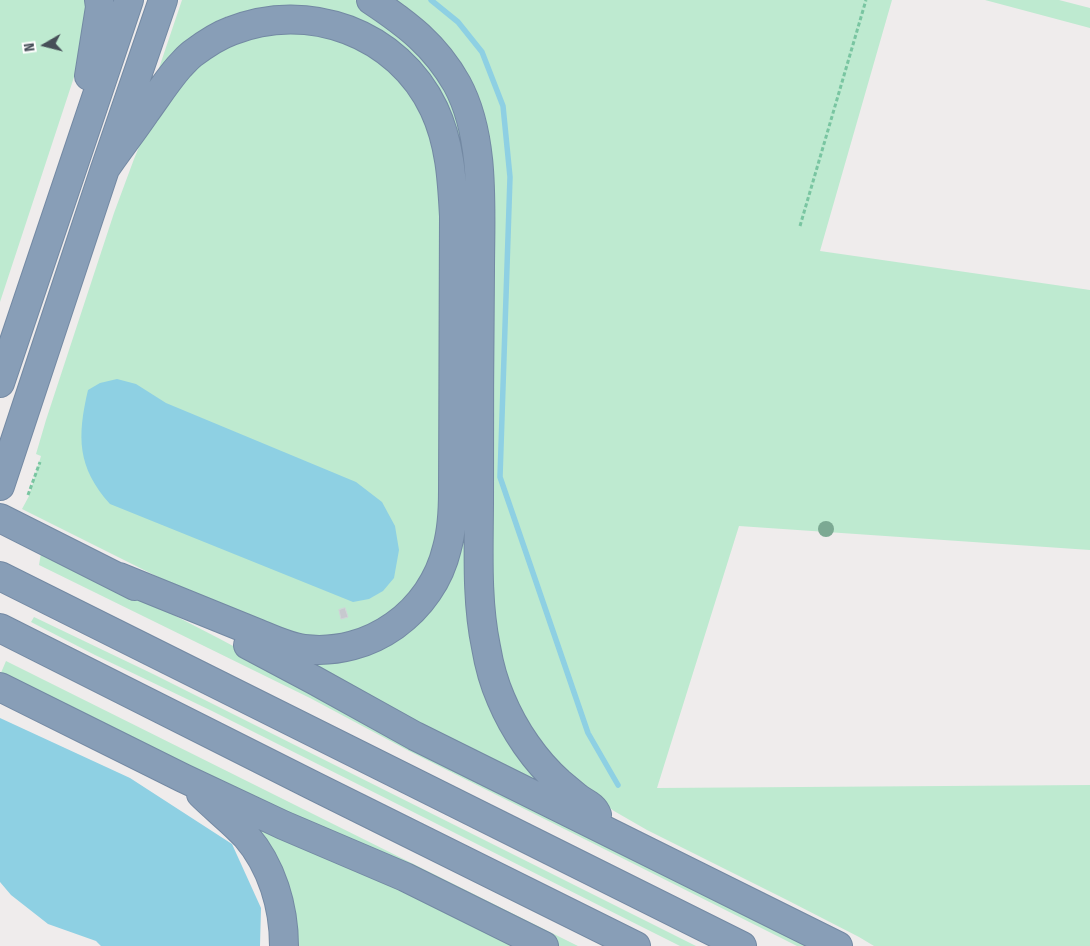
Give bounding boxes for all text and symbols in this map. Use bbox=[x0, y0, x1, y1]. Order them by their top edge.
north arrow bbox=[20, 20, 70, 70]
text: N bbox=[21, 42, 39, 53]

